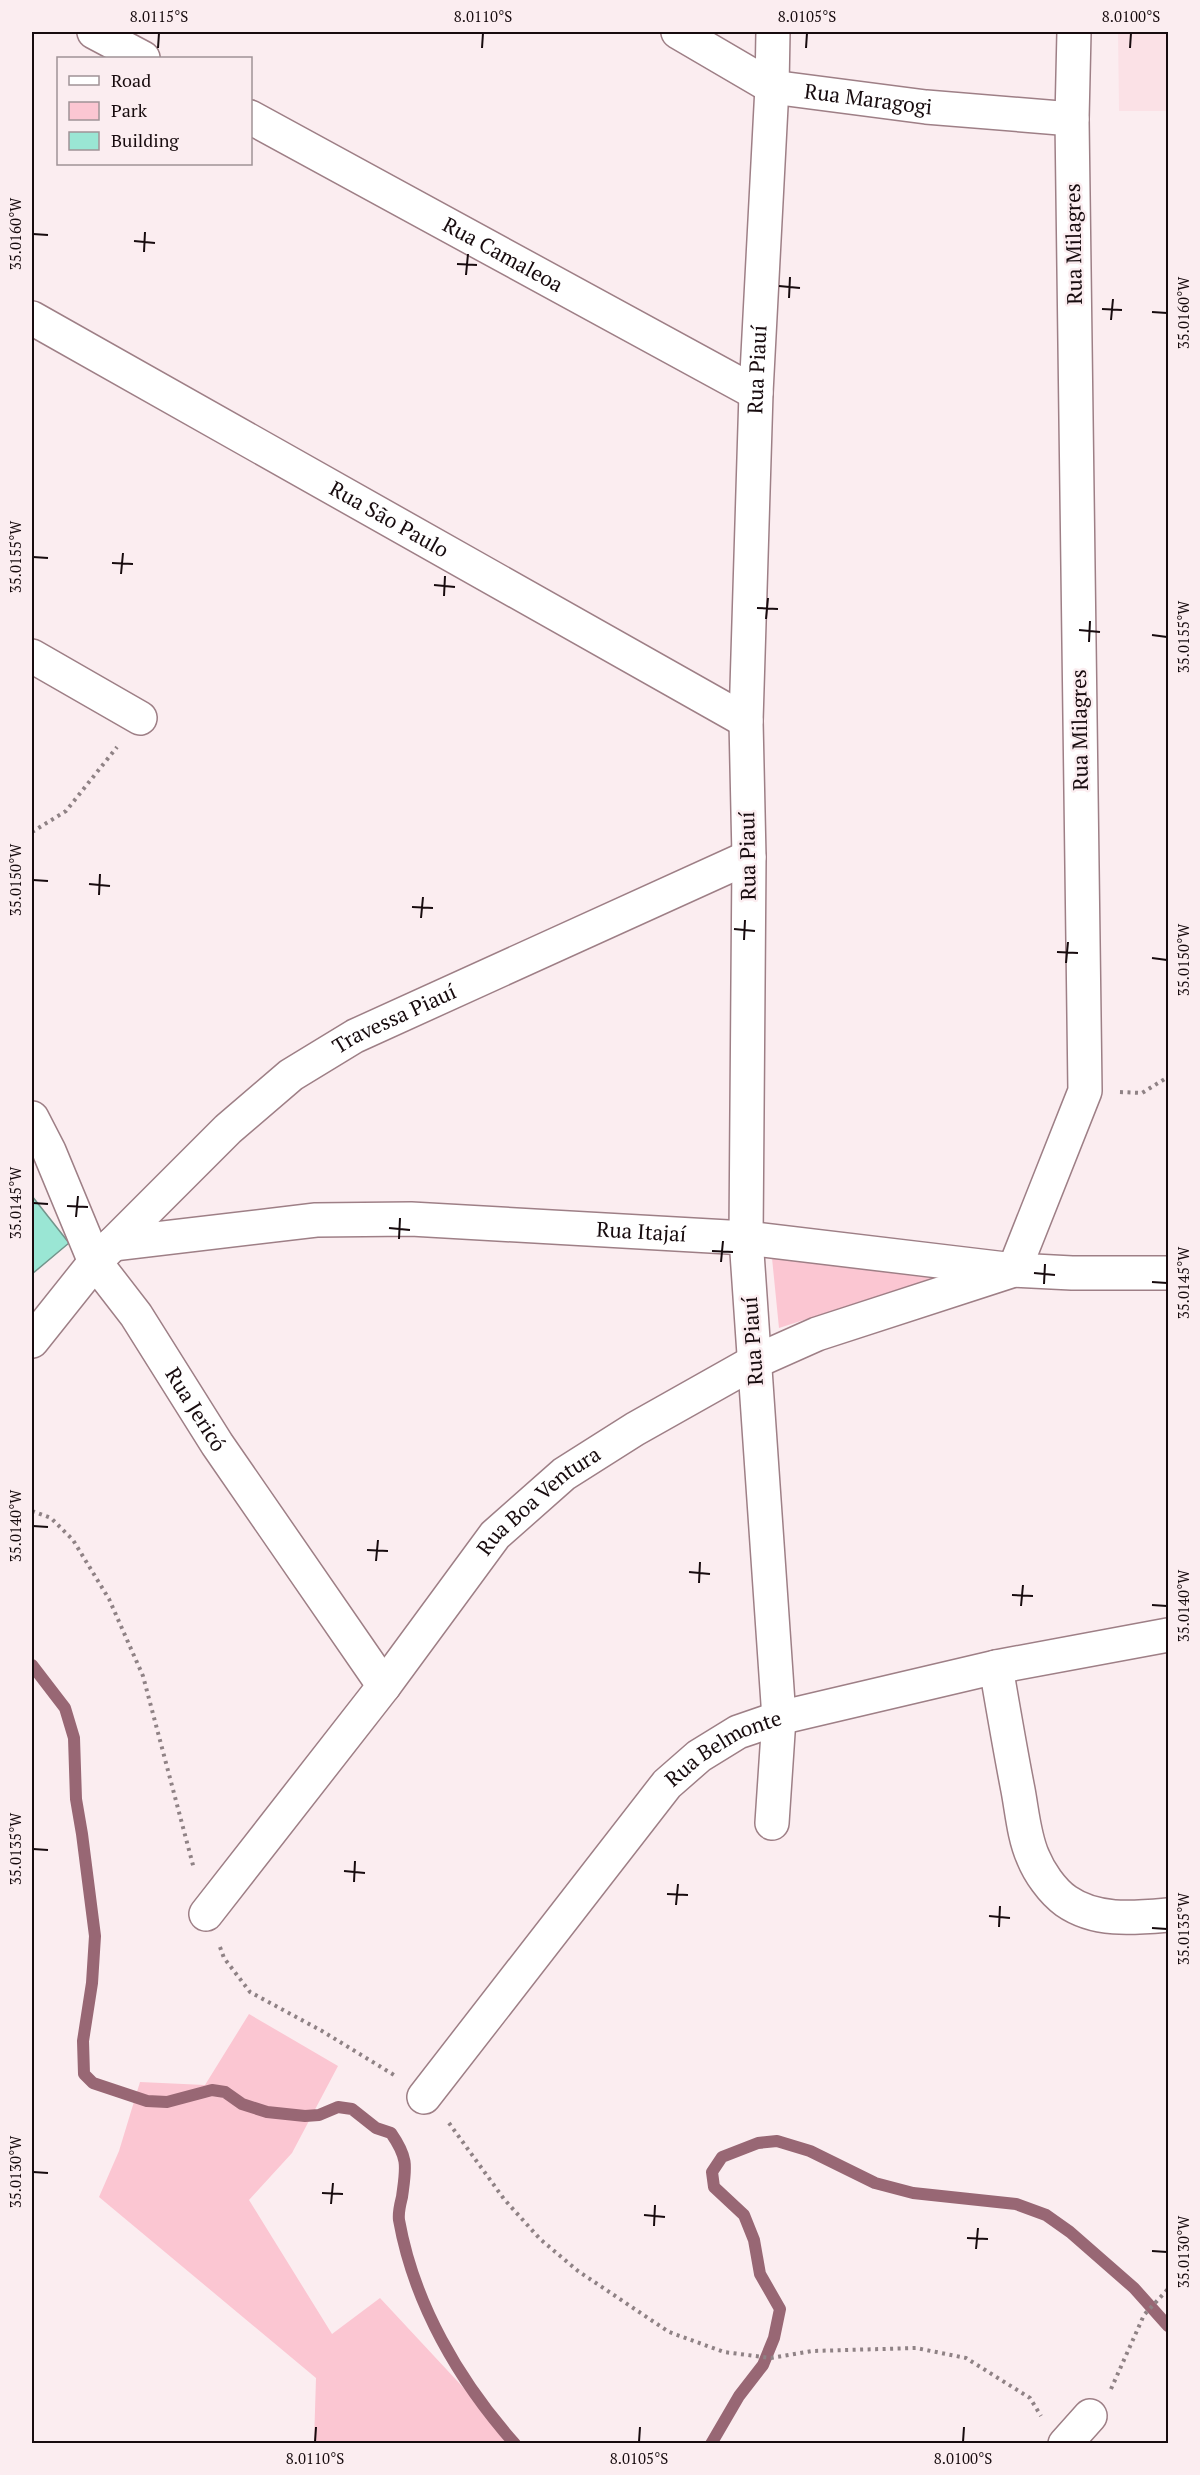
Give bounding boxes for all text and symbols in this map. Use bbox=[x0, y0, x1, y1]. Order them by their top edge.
text: 8.0115°S bbox=[130, 6, 188, 26]
text: 8.0110°S bbox=[454, 6, 512, 26]
text: 8.0105°S bbox=[778, 6, 836, 26]
text: 8.0100°S bbox=[1102, 6, 1160, 26]
legend bbox=[57, 57, 252, 165]
text: Road bbox=[111, 68, 151, 92]
street label: Rua Maragogi bbox=[803, 76, 933, 120]
text: Park bbox=[111, 98, 148, 122]
text: Building bbox=[111, 128, 179, 152]
street label: Rua Milagres bbox=[1058, 183, 1088, 305]
text: 35.0160°W bbox=[5, 197, 25, 270]
street label: Rua Camaleoa bbox=[438, 210, 569, 298]
text: 35.0160°W bbox=[1173, 276, 1193, 349]
street label: Rua Piauí bbox=[740, 324, 773, 414]
street label: Rua São Paulo bbox=[325, 474, 454, 564]
text: 35.0155°W bbox=[5, 520, 25, 593]
text: 35.0155°W bbox=[1173, 600, 1193, 673]
street label: Rua Milagres bbox=[1064, 669, 1094, 791]
street label: Rua Piauí bbox=[732, 811, 762, 901]
text: 35.0150°W bbox=[5, 843, 25, 916]
text: 35.0150°W bbox=[1173, 923, 1193, 996]
street label: Travessa Piauí bbox=[327, 977, 461, 1060]
text: 35.0145°W bbox=[5, 1166, 25, 1239]
street label: Rua Itajaí bbox=[596, 1215, 688, 1248]
text: 35.0145°W bbox=[1173, 1246, 1193, 1319]
street label: Rua Piauí bbox=[735, 1295, 769, 1386]
street label: Rua Jericó bbox=[159, 1362, 233, 1457]
street label: Rua Boa Ventura bbox=[470, 1439, 606, 1561]
text: 35.0140°W bbox=[5, 1489, 25, 1562]
text: 35.0140°W bbox=[1173, 1569, 1193, 1642]
street label: Rua Belmonte bbox=[659, 1703, 785, 1793]
text: 35.0135°W bbox=[5, 1812, 25, 1885]
text: 35.0135°W bbox=[1173, 1892, 1193, 1965]
text: 35.0130°W bbox=[5, 2135, 25, 2208]
text: 35.0130°W bbox=[1173, 2215, 1193, 2288]
text: 8.0110°S bbox=[286, 2448, 344, 2468]
text: 8.0105°S bbox=[610, 2448, 668, 2468]
text: 8.0100°S bbox=[934, 2448, 992, 2468]

